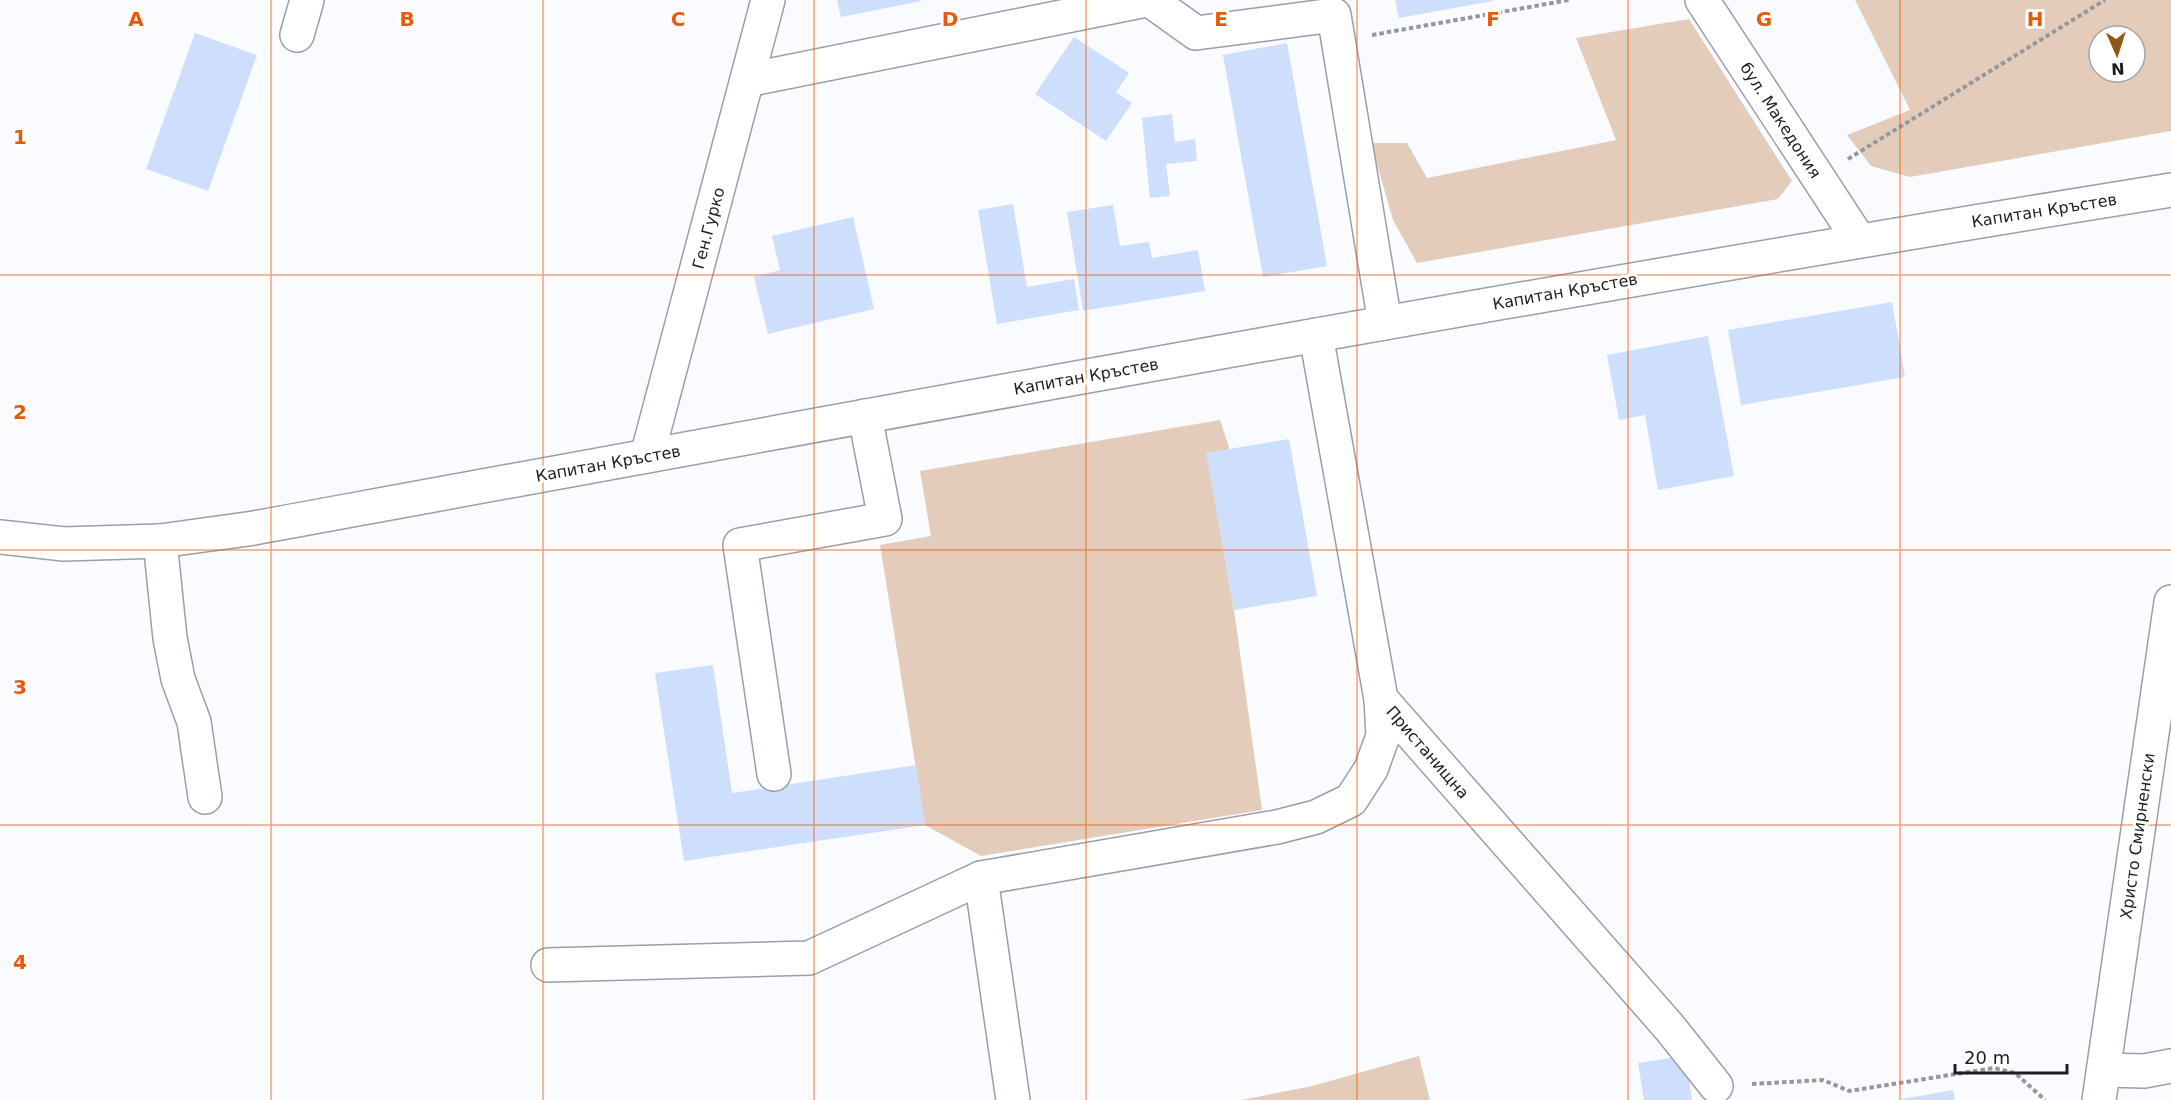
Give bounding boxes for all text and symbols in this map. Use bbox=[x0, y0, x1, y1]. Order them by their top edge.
text: A bbox=[128, 7, 144, 31]
text: B bbox=[399, 7, 415, 31]
text: C bbox=[671, 7, 685, 31]
text: D bbox=[942, 7, 958, 31]
text: E bbox=[1214, 7, 1228, 31]
text: F bbox=[1486, 7, 1500, 31]
text: G bbox=[1756, 7, 1772, 31]
text: H bbox=[2027, 7, 2043, 31]
north arrow bbox=[2087, 24, 2147, 84]
street label: бул. Македония bbox=[1736, 59, 1825, 182]
text: N bbox=[2111, 59, 2125, 78]
text: 1 bbox=[13, 125, 27, 149]
street label: Ген.Гурко bbox=[688, 185, 729, 271]
street label: Капитан Кръстев bbox=[1970, 190, 2118, 231]
street label: Капитан Кръстев bbox=[1491, 269, 1639, 314]
street label: Капитан Кръстев bbox=[1012, 354, 1160, 399]
text: 2 bbox=[13, 400, 27, 424]
street label: Капитан Кръстев bbox=[534, 441, 682, 486]
text: 3 bbox=[13, 675, 27, 699]
street label: Пристанищна bbox=[1382, 702, 1473, 803]
street label: Христо Смирненски bbox=[2116, 752, 2159, 921]
text: 4 bbox=[13, 950, 27, 974]
scale bar bbox=[1955, 1037, 2068, 1075]
text: 20 m bbox=[1964, 1047, 2010, 1068]

